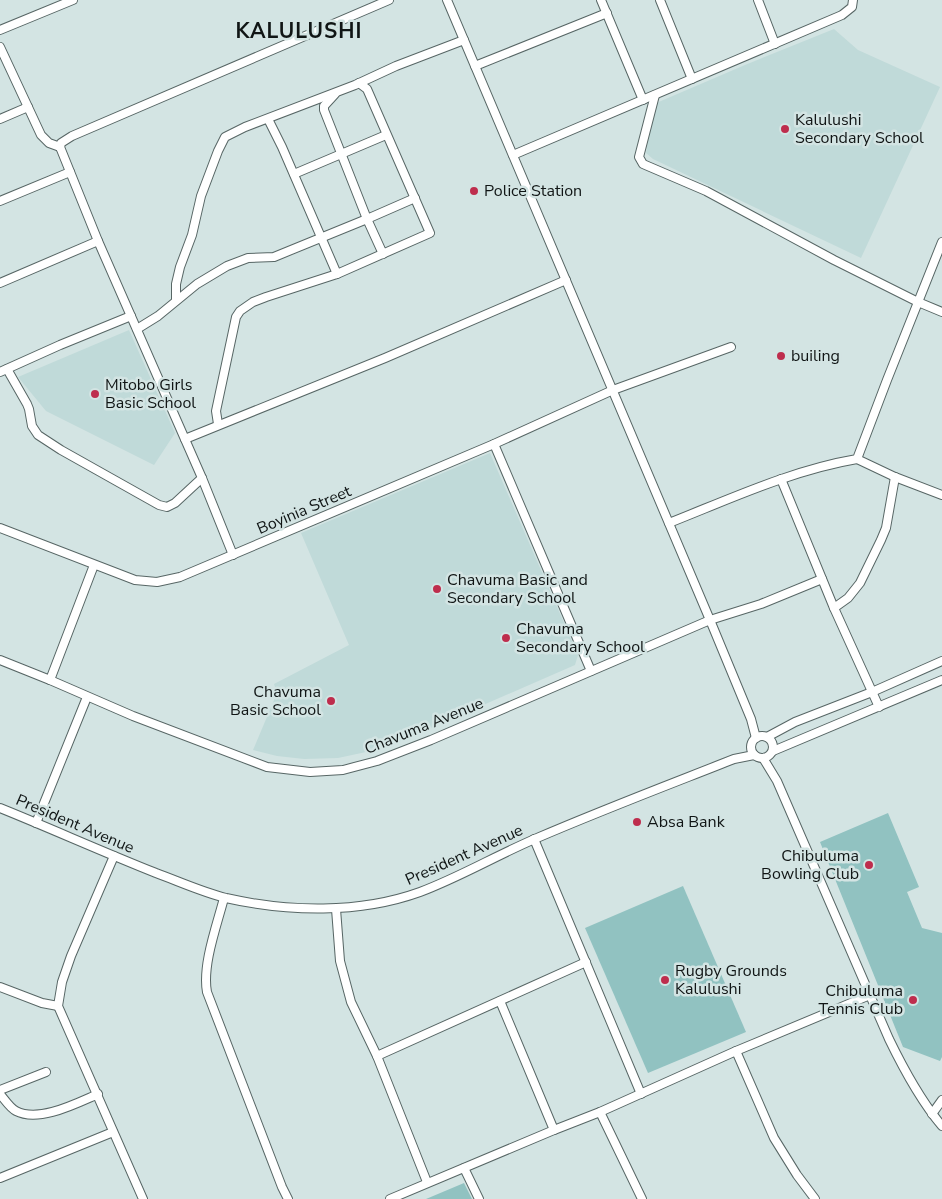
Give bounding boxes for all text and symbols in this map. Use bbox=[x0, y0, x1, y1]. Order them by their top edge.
district label: KALULUSHI bbox=[236, 17, 362, 45]
place label: Kalulushi Secondary School bbox=[795, 109, 924, 149]
marker: Kalulushi Secondary School bbox=[779, 123, 791, 135]
place label: Police Station bbox=[484, 180, 582, 202]
marker: Police Station bbox=[468, 185, 480, 197]
place label: builing bbox=[791, 345, 840, 367]
marker: builing bbox=[775, 350, 787, 362]
place label: Mitobo Girls Basic School bbox=[105, 374, 196, 414]
marker: Mitobo Girls Basic School bbox=[89, 388, 101, 400]
street label: Boyinia Street bbox=[253, 480, 355, 540]
place label: Chavuma Basic and Secondary School bbox=[447, 569, 588, 609]
marker: Chavuma Basic and Secondary School bbox=[431, 583, 443, 595]
place label: Chavuma Secondary School bbox=[516, 618, 645, 658]
marker: Chavuma Secondary School bbox=[500, 632, 512, 644]
place label: Chavuma Basic School bbox=[230, 681, 321, 721]
street label: Chavuma Avenue bbox=[361, 692, 487, 760]
marker: Chavuma Basic School bbox=[325, 695, 337, 707]
street label: President Avenue bbox=[12, 789, 138, 859]
place label: Absa Bank bbox=[647, 811, 726, 833]
marker: Absa Bank bbox=[631, 816, 643, 828]
street label: President Avenue bbox=[402, 819, 526, 891]
place label: Chibuluma Bowling Club bbox=[761, 845, 859, 885]
marker: Chibuluma Bowling Club bbox=[863, 859, 875, 871]
place label: Rugby Grounds Kalulushi bbox=[675, 960, 787, 1000]
marker: Rugby Grounds Kalulushi bbox=[659, 974, 671, 986]
place label: Chibuluma Tennis Club bbox=[819, 980, 903, 1020]
marker: Chibuluma Tennis Club bbox=[907, 994, 919, 1006]

